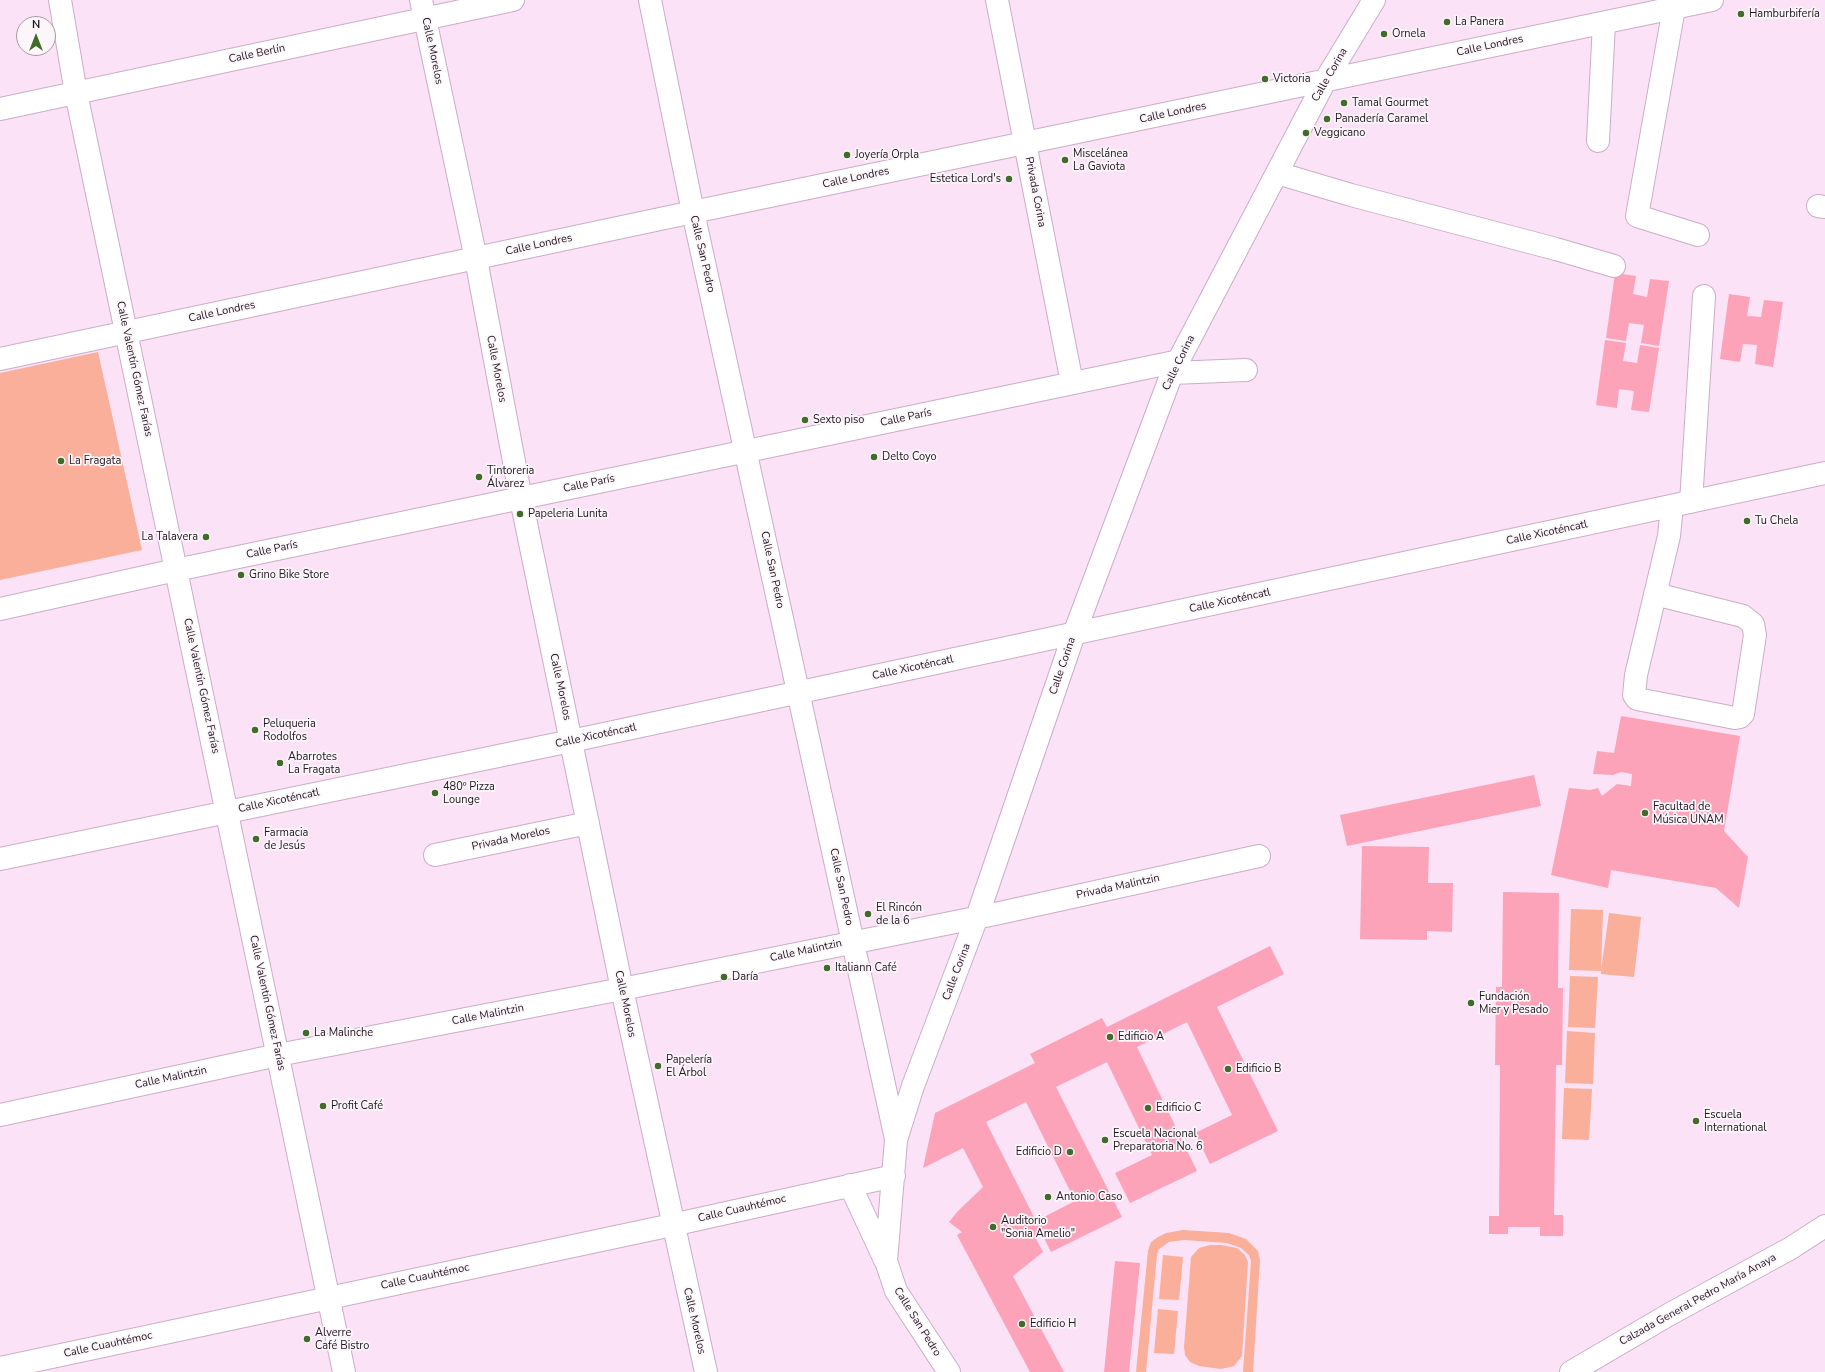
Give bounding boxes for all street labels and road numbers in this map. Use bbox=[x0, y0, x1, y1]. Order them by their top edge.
street label: Calle Morelos bbox=[418, 16, 446, 86]
street label: Calle Londres bbox=[1455, 32, 1525, 60]
street label: Calle Berlín bbox=[228, 42, 286, 66]
street label: Calle Corina bbox=[1309, 46, 1351, 104]
street label: Calle Londres bbox=[1138, 99, 1208, 127]
street label: Privada Corina bbox=[1022, 156, 1048, 228]
street label: Calle Londres bbox=[821, 164, 891, 192]
street label: Calle San Pedro bbox=[687, 214, 717, 294]
street label: Calle Londres bbox=[504, 231, 574, 259]
street label: Calle Londres bbox=[187, 298, 257, 326]
street label: Calle Valentín Gómez Farías bbox=[113, 300, 155, 438]
street label: Calle Corina bbox=[1160, 333, 1198, 393]
street label: Calle Morelos bbox=[483, 334, 509, 404]
street label: Calle París bbox=[879, 406, 933, 430]
street label: Calle París bbox=[562, 472, 616, 496]
street label: Calle Xicoténcatl bbox=[1505, 518, 1589, 548]
street label: Calle San Pedro bbox=[757, 530, 787, 610]
street label: Calle París bbox=[245, 538, 299, 562]
street label: Calle Xicoténcatl bbox=[1188, 586, 1272, 616]
street label: Calle Valentín Gómez Farías bbox=[180, 617, 222, 755]
street label: Calle Corina bbox=[1047, 636, 1079, 696]
street label: Calle Morelos bbox=[546, 652, 574, 722]
street label: Calle Xicoténcatl bbox=[871, 653, 955, 683]
street label: Calle Xicoténcatl bbox=[554, 721, 638, 751]
street label: Calle Xicoténcatl bbox=[237, 786, 321, 816]
street label: Privada Morelos bbox=[471, 824, 551, 854]
street label: Calle San Pedro bbox=[826, 847, 856, 927]
street label: Privada Malintzin bbox=[1075, 872, 1161, 902]
street label: Calle Valentín Gómez Farías bbox=[246, 934, 288, 1072]
street label: Calle Malintzin bbox=[769, 937, 843, 965]
street label: Calle Corina bbox=[940, 942, 974, 1002]
street label: Calle Morelos bbox=[611, 969, 639, 1039]
street label: Calle Malintzin bbox=[451, 1002, 525, 1028]
street label: Calle Malintzin bbox=[134, 1064, 208, 1092]
street label: Calle Cuauhtémoc bbox=[697, 1192, 787, 1226]
street label: Calzada General Pedro María Anaya bbox=[1617, 1251, 1779, 1349]
street label: Calle Cuauhtémoc bbox=[380, 1261, 470, 1293]
street label: Calle San Pedro bbox=[891, 1285, 943, 1359]
street label: Calle Morelos bbox=[680, 1286, 708, 1356]
street label: Calle Cuauhtémoc bbox=[63, 1329, 153, 1361]

